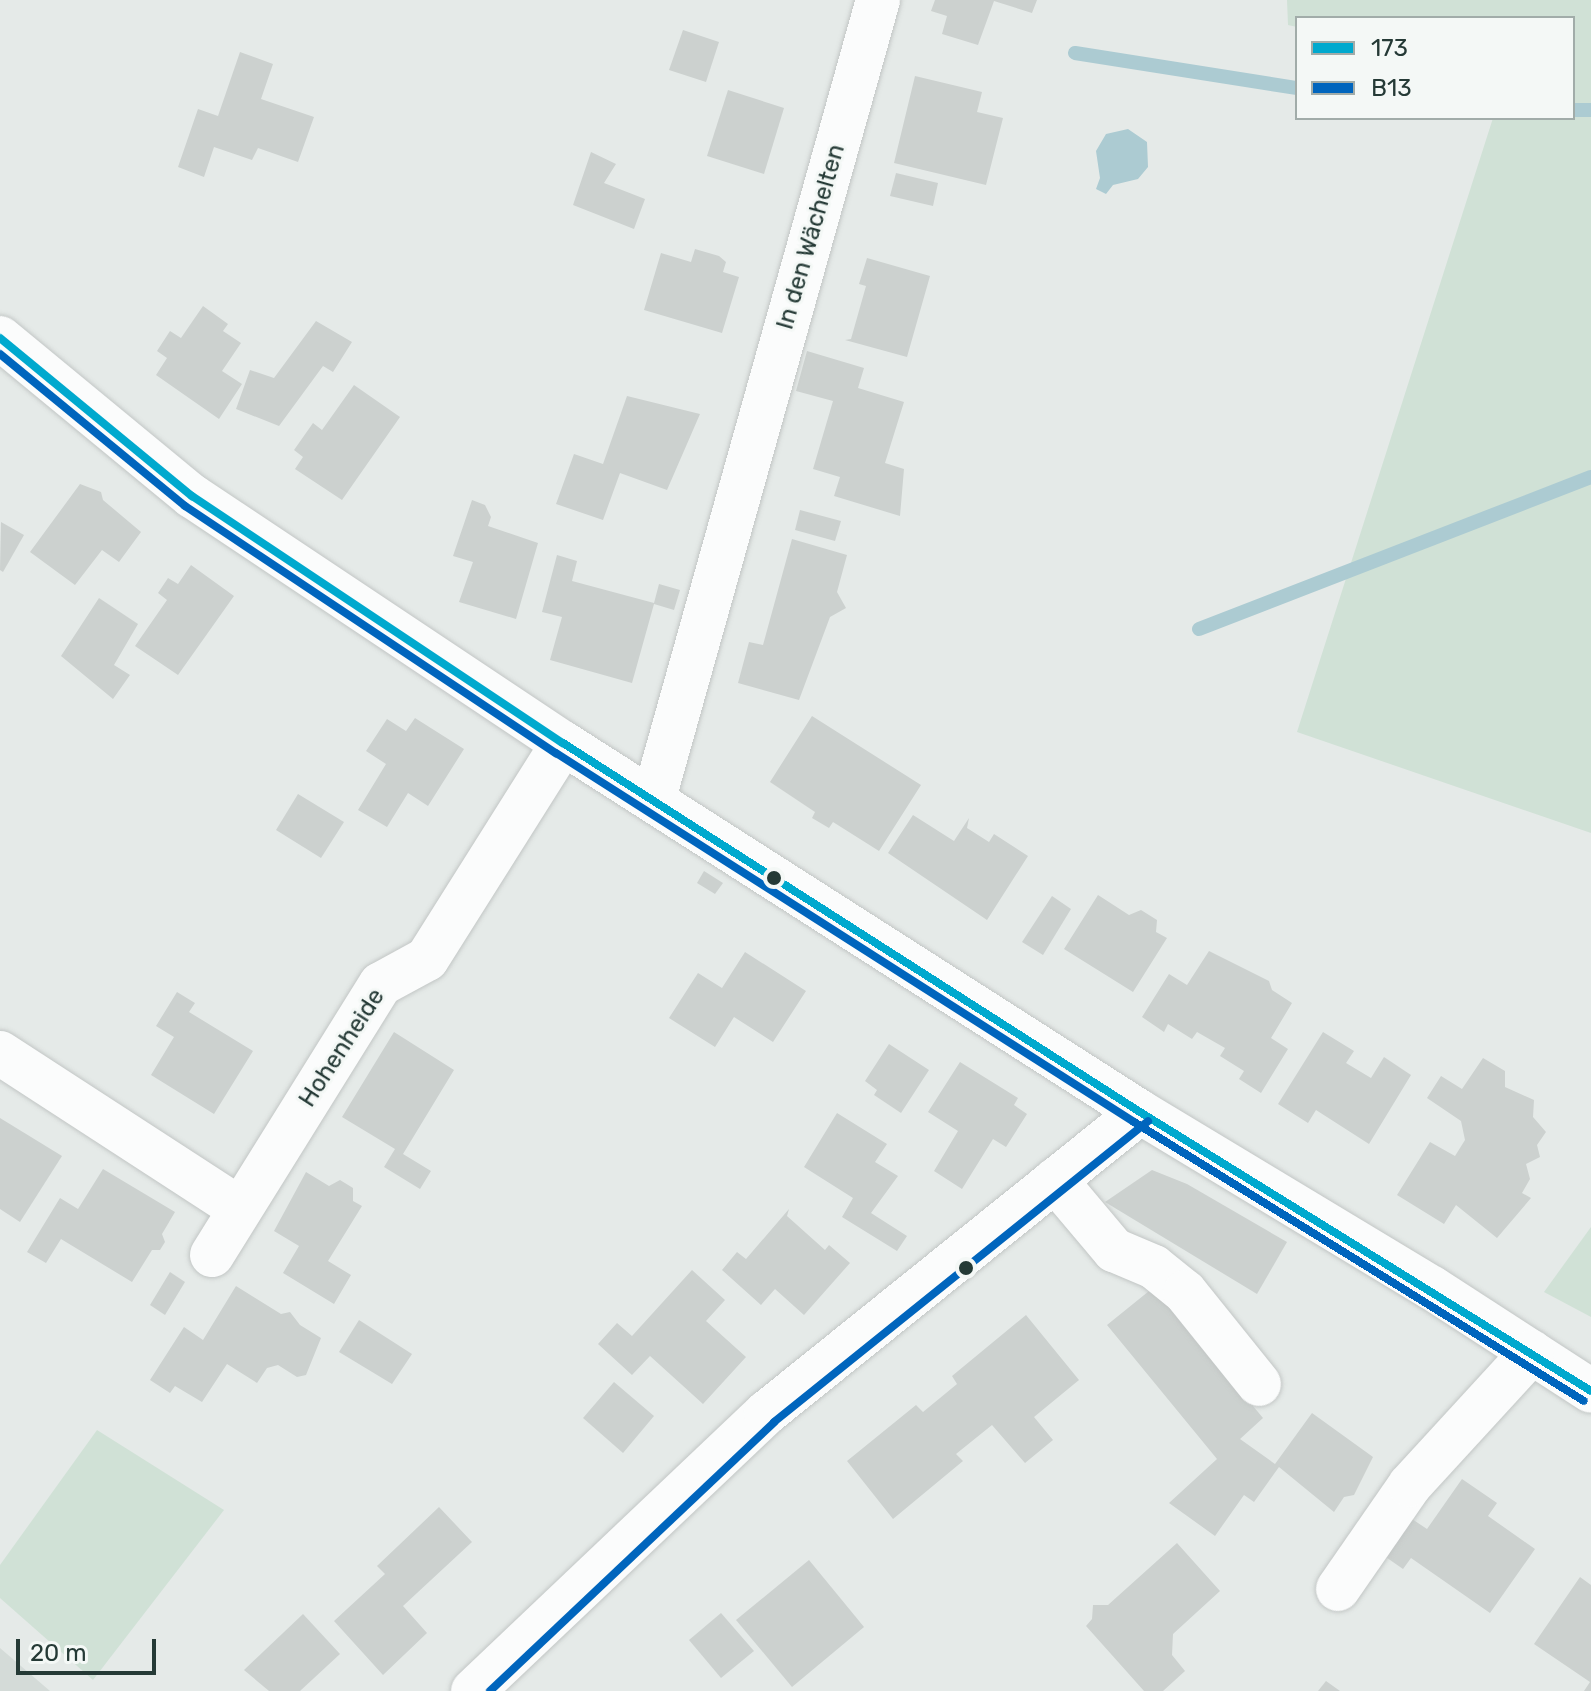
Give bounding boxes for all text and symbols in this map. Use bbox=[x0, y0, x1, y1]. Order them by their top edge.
legend bbox=[1295, 16, 1575, 120]
text: 173 bbox=[1371, 34, 1408, 62]
text: B13 bbox=[1371, 74, 1412, 102]
street label: In den Wächelten bbox=[771, 141, 851, 333]
unlabelled marker bbox=[766, 870, 782, 886]
street label: Hohenheide bbox=[293, 984, 391, 1112]
unlabelled marker bbox=[958, 1260, 974, 1276]
scale bar bbox=[20, 1623, 160, 1673]
text: 20 m bbox=[30, 1639, 87, 1667]

